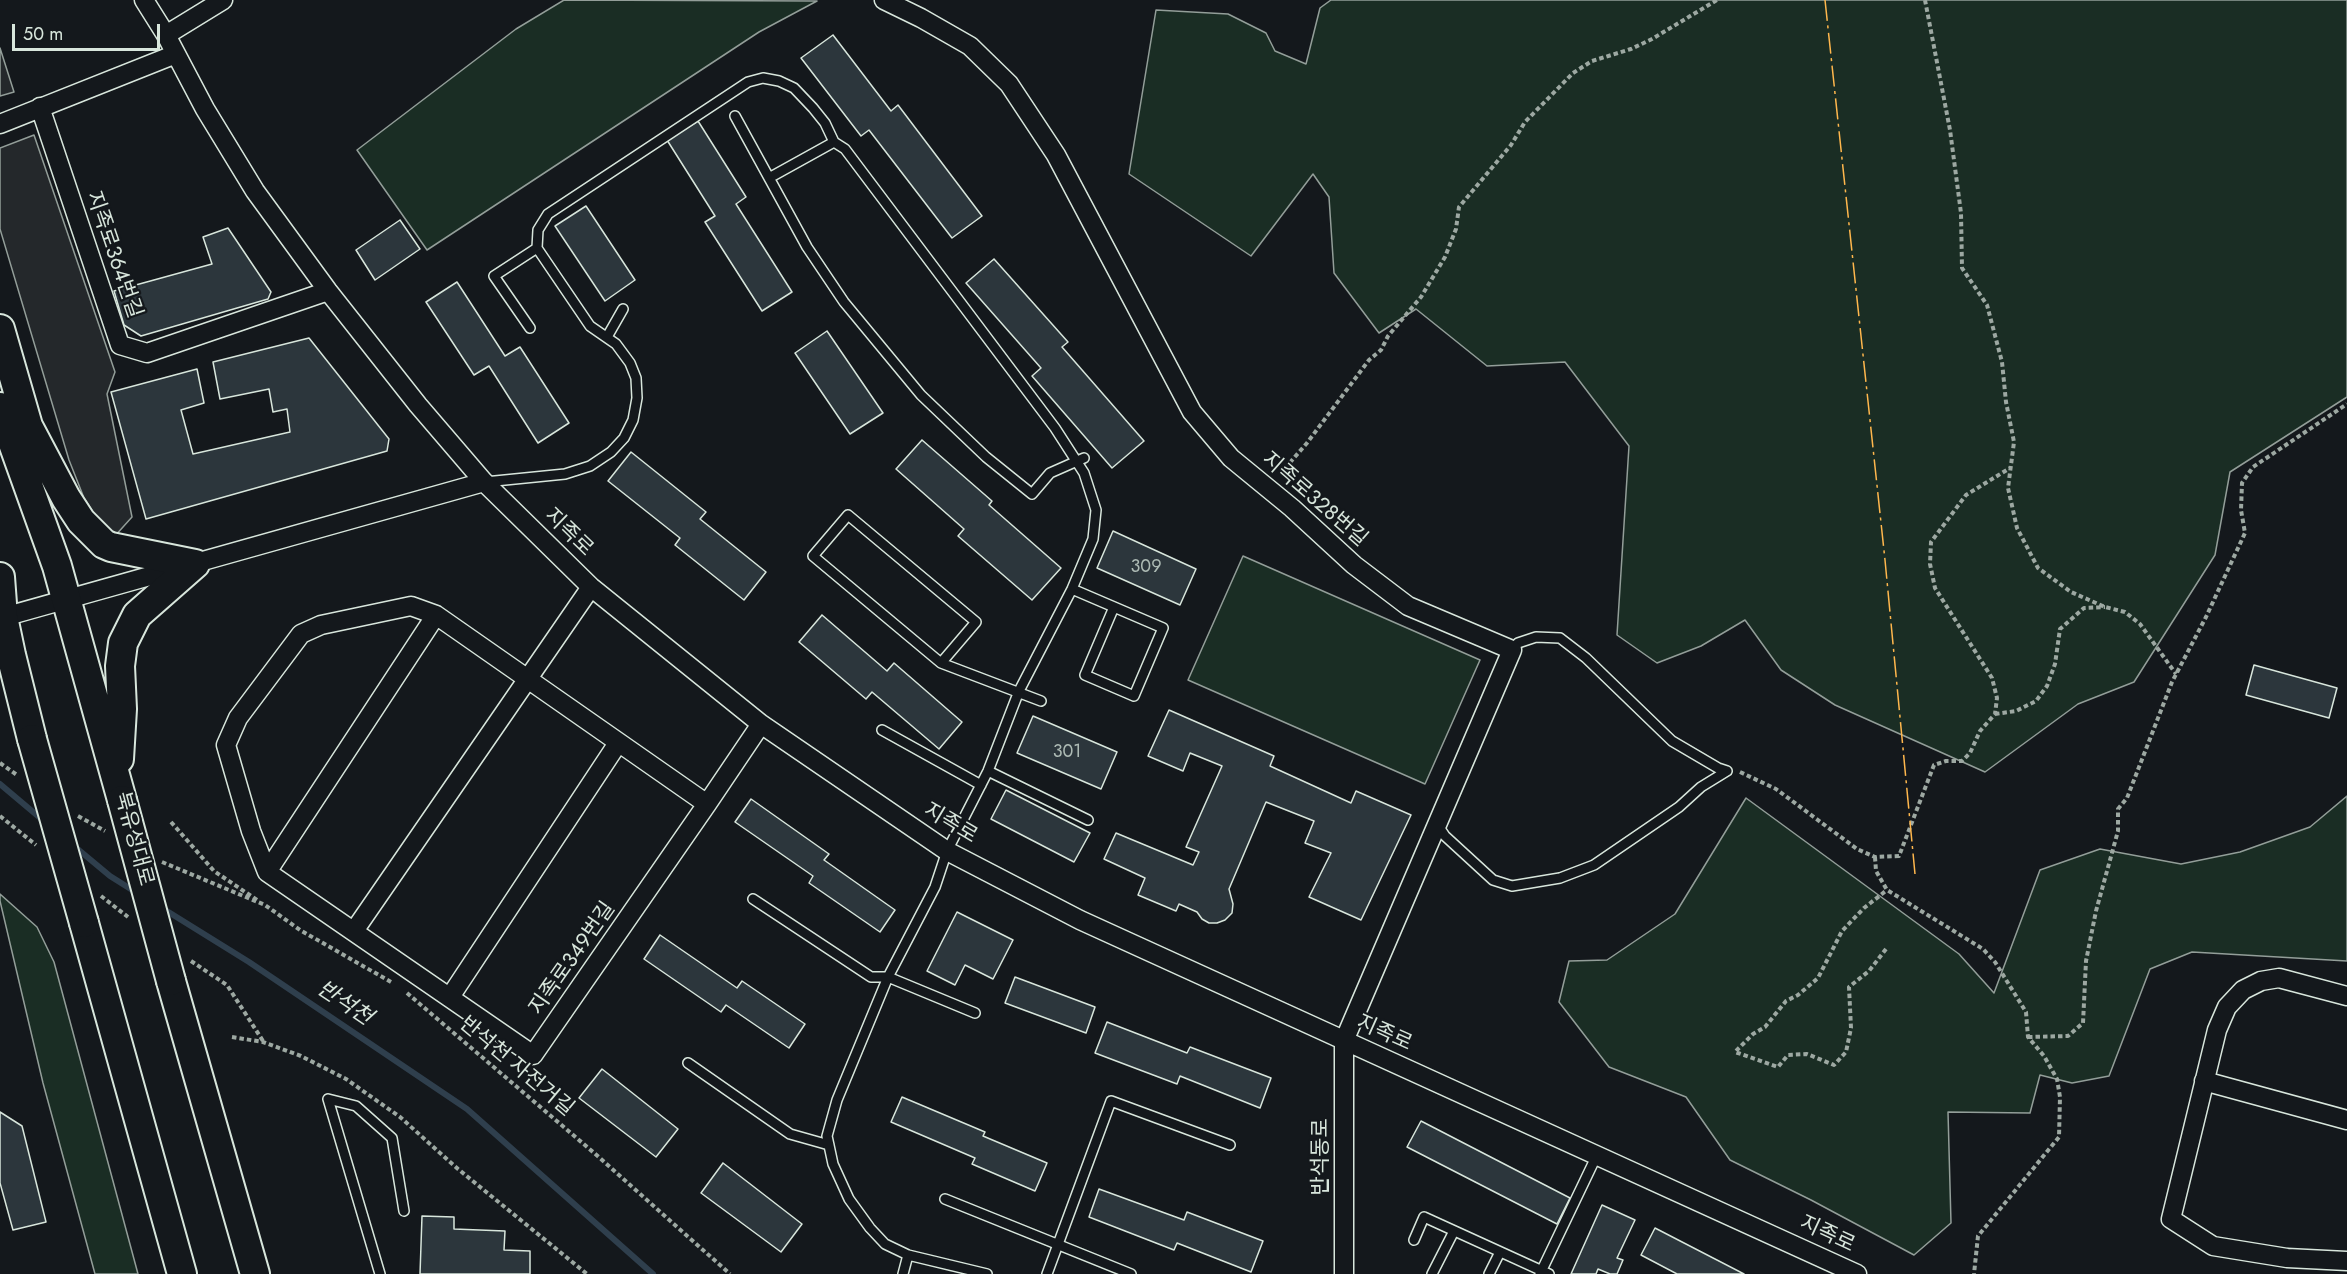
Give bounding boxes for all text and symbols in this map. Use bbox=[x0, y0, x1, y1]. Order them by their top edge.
scale bar bbox=[15, 12, 164, 50]
text: 50 m bbox=[23, 21, 63, 47]
street label: 지족로364번길 bbox=[80, 188, 146, 322]
street label: 지족로328번길 bbox=[1256, 447, 1372, 553]
street label: 지족로 bbox=[538, 504, 598, 562]
house number: 309 bbox=[1131, 557, 1161, 579]
house number: 301 bbox=[1053, 742, 1081, 764]
street label: 북유성대로 bbox=[108, 789, 158, 889]
street label: 지족로 bbox=[919, 798, 981, 850]
street label: 지족로349번길 bbox=[525, 898, 621, 1020]
water label: 반석천 bbox=[311, 976, 377, 1032]
street label: 지족로 bbox=[1352, 1011, 1416, 1057]
street label: 반석천 자전거길 bbox=[454, 1012, 578, 1122]
street label: 반석동로 bbox=[1309, 1118, 1335, 1196]
street label: 지족로 bbox=[1795, 1211, 1859, 1259]

